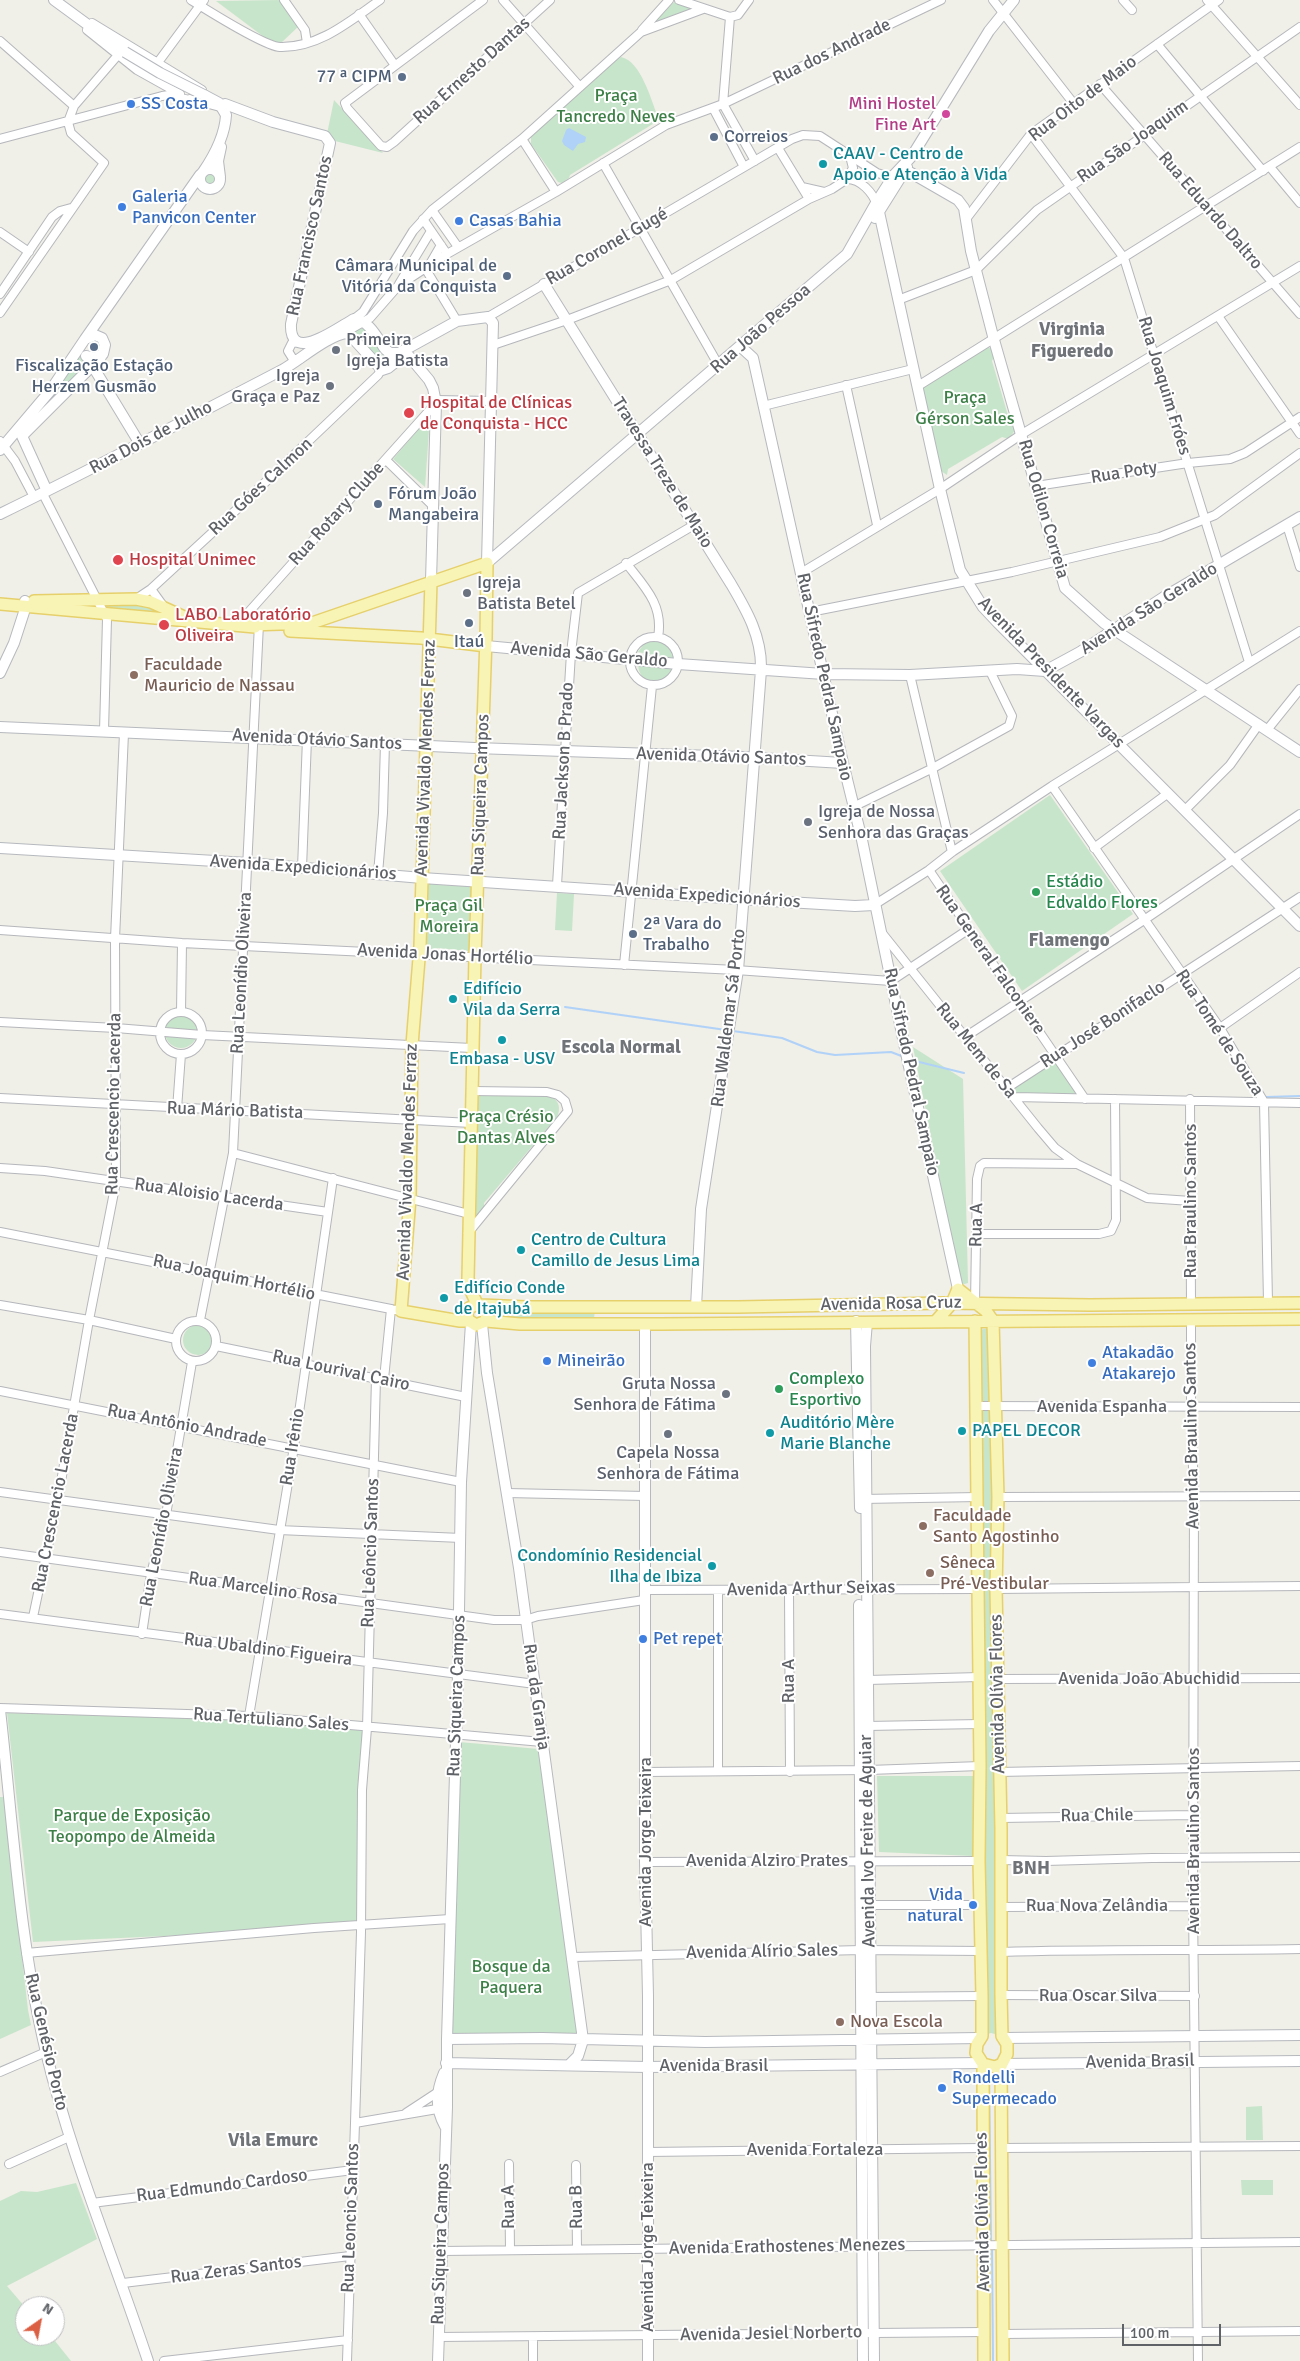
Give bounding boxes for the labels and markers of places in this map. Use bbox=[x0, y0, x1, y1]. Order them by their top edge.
place label: 77 ª CIPM bbox=[316, 66, 392, 88]
marker: 77 ª CIPM bbox=[396, 71, 408, 83]
place label: SS Costa bbox=[141, 93, 208, 115]
place label: Mini Hostel Fine Art bbox=[848, 93, 936, 136]
marker: SS Costa bbox=[125, 98, 137, 110]
marker: Mini Hostel Fine Art bbox=[940, 108, 952, 120]
place label: Correios bbox=[724, 126, 788, 148]
marker: Correios bbox=[708, 131, 720, 143]
place label: CAAV - Centro de Apoio e Atenção à Vida bbox=[833, 143, 1008, 186]
marker: CAAV - Centro de Apoio e Atenção à Vida bbox=[817, 158, 829, 170]
place label: Galeria Panvicon Center bbox=[132, 186, 256, 228]
marker: Galeria Panvicon Center bbox=[116, 201, 128, 213]
place label: Casas Bahia bbox=[469, 210, 562, 232]
marker: Casas Bahia bbox=[453, 215, 465, 227]
place label: Câmara Municipal de Vitória da Conquista bbox=[335, 255, 497, 298]
marker: Câmara Municipal de Vitória da Conquista bbox=[501, 270, 513, 282]
place label: Primeira Igreja Batista bbox=[346, 329, 449, 372]
marker: Fiscalização Estação Herzem Gusmão bbox=[88, 341, 100, 353]
marker: Primeira Igreja Batista bbox=[330, 344, 342, 356]
place label: Fiscalização Estação Herzem Gusmão bbox=[15, 355, 173, 398]
place label: Igreja Graça e Paz bbox=[231, 365, 320, 408]
marker: Igreja Graça e Paz bbox=[324, 380, 336, 392]
place label: Hospital de Clínicas de Conquista - HCC bbox=[420, 392, 572, 434]
marker: Hospital de Clínicas de Conquista - HCC bbox=[402, 406, 416, 420]
place label: Fórum João Mangabeira bbox=[388, 483, 479, 526]
marker: Fórum João Mangabeira bbox=[372, 498, 384, 510]
place label: Hospital Unimec bbox=[129, 549, 256, 571]
marker: Hospital Unimec bbox=[111, 553, 125, 567]
place label: Igreja Batista Betel bbox=[477, 572, 576, 614]
marker: Igreja Batista Betel bbox=[461, 587, 473, 599]
place label: LABO Laboratório Oliveira bbox=[175, 604, 311, 646]
marker: Itaú bbox=[463, 617, 475, 629]
marker: LABO Laboratório Oliveira bbox=[157, 618, 171, 632]
place label: Itaú bbox=[454, 631, 484, 653]
place label: Faculdade Mauricio de Nassau bbox=[144, 654, 295, 696]
marker: Faculdade Mauricio de Nassau bbox=[128, 669, 140, 681]
place label: Igreja de Nossa Senhora das Graças bbox=[818, 801, 969, 844]
marker: Igreja de Nossa Senhora das Graças bbox=[802, 816, 814, 828]
place label: Estádio Edvaldo Flores bbox=[1046, 871, 1158, 914]
marker: Estádio Edvaldo Flores bbox=[1030, 886, 1042, 898]
place label: 2ª Vara do Trabalho bbox=[643, 913, 722, 956]
marker: 2ª Vara do Trabalho bbox=[627, 928, 639, 940]
place label: Edifício Vila da Serra bbox=[463, 978, 560, 1021]
marker: Edifício Vila da Serra bbox=[447, 993, 459, 1005]
marker: Embasa - USV bbox=[496, 1034, 508, 1046]
place label: Embasa - USV bbox=[449, 1048, 555, 1070]
place label: Centro de Cultura Camillo de Jesus Lima bbox=[531, 1229, 700, 1272]
marker: Centro de Cultura Camillo de Jesus Lima bbox=[515, 1244, 527, 1256]
place label: Edifício Conde de Itajubá bbox=[454, 1277, 565, 1320]
marker: Edifício Conde de Itajubá bbox=[438, 1292, 450, 1304]
place label: Atakadão Atakarejo bbox=[1102, 1342, 1176, 1385]
place label: Mineirão bbox=[557, 1350, 625, 1372]
marker: Mineirão bbox=[541, 1355, 553, 1367]
marker: Atakadão Atakarejo bbox=[1086, 1357, 1098, 1369]
place label: Complexo Esportivo bbox=[789, 1368, 864, 1410]
place label: Gruta Nossa Senhora de Fátima bbox=[573, 1373, 716, 1416]
marker: Complexo Esportivo bbox=[773, 1383, 785, 1395]
marker: Gruta Nossa Senhora de Fátima bbox=[720, 1388, 732, 1400]
place label: Auditório Mère Marie Blanche bbox=[780, 1412, 894, 1455]
place label: PAPEL DECOR bbox=[972, 1420, 1081, 1442]
marker: PAPEL DECOR bbox=[956, 1425, 968, 1437]
marker: Auditório Mère Marie Blanche bbox=[764, 1427, 776, 1439]
marker: Capela Nossa Senhora de Fátima bbox=[662, 1428, 674, 1440]
place label: Capela Nossa Senhora de Fátima bbox=[597, 1442, 739, 1485]
place label: Faculdade Santo Agostinho bbox=[933, 1505, 1059, 1548]
marker: Faculdade Santo Agostinho bbox=[917, 1520, 929, 1532]
place label: Condomínio Residencial Ilha de Ibiza bbox=[517, 1545, 702, 1588]
place label: Sêneca Pré-Vestibular bbox=[940, 1552, 1049, 1595]
marker: Condomínio Residencial Ilha de Ibiza bbox=[706, 1560, 718, 1572]
marker: Sêneca Pré-Vestibular bbox=[924, 1567, 936, 1579]
place label: Pet repet bbox=[653, 1628, 722, 1650]
marker: Pet repet bbox=[637, 1633, 649, 1645]
place label: Vida natural bbox=[907, 1884, 963, 1926]
marker: Vida natural bbox=[967, 1899, 979, 1911]
place label: Nova Escola bbox=[850, 2011, 943, 2033]
marker: Nova Escola bbox=[834, 2016, 846, 2028]
place label: Rondelli Supermecado bbox=[952, 2067, 1057, 2110]
marker: Rondelli Supermecado bbox=[936, 2082, 948, 2094]

